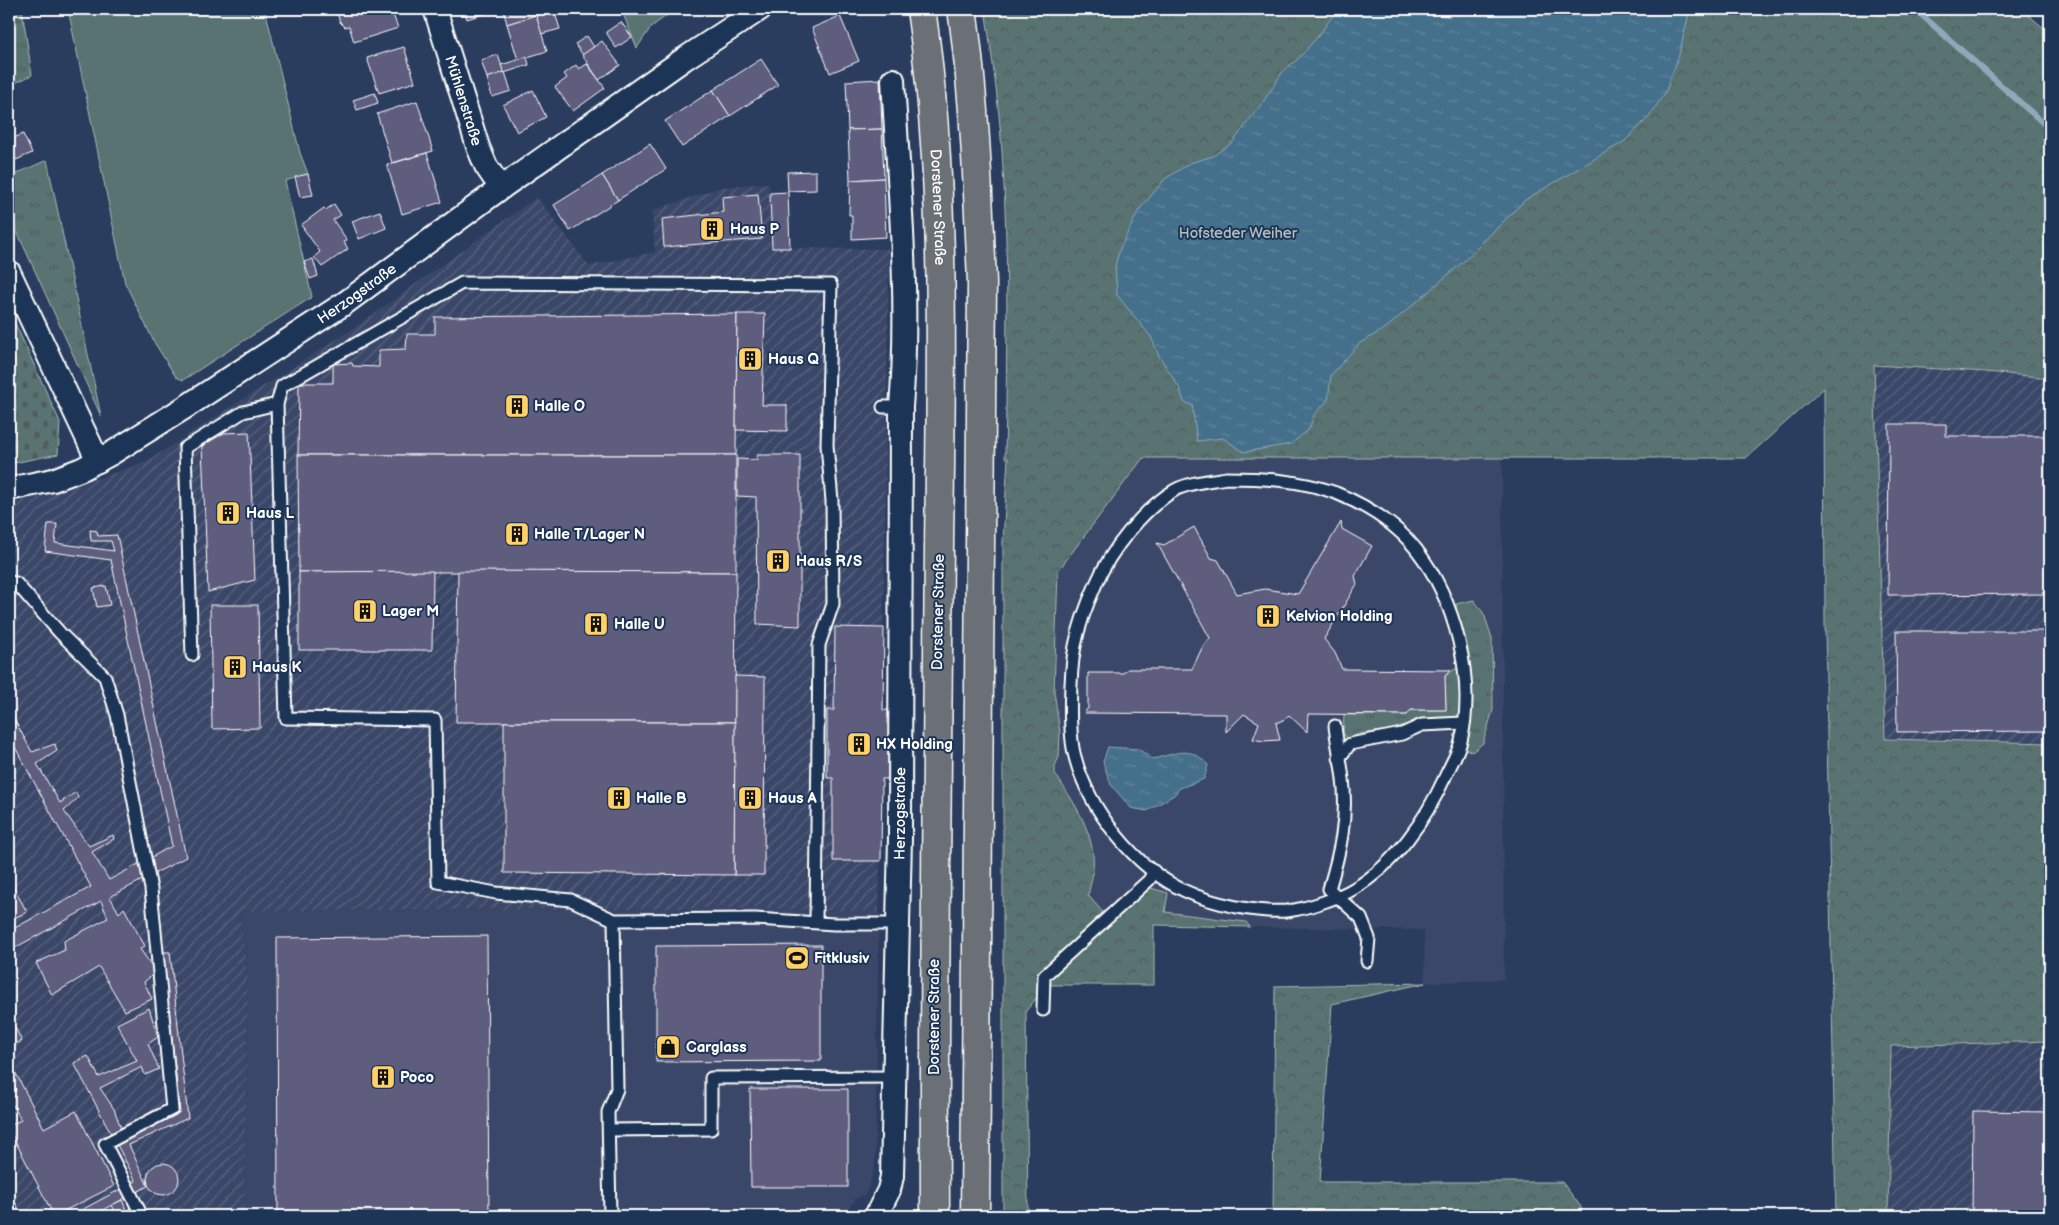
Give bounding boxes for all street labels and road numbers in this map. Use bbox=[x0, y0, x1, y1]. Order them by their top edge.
street label: Mühlenstraße bbox=[440, 53, 486, 148]
street label: Dorstener Straße bbox=[925, 148, 949, 266]
street label: Herzogstraße bbox=[314, 259, 400, 329]
street label: Dorstener Straße bbox=[928, 554, 949, 670]
street label: Herzogstraße bbox=[891, 767, 910, 860]
street label: Dorstener Straße bbox=[925, 959, 944, 1075]

